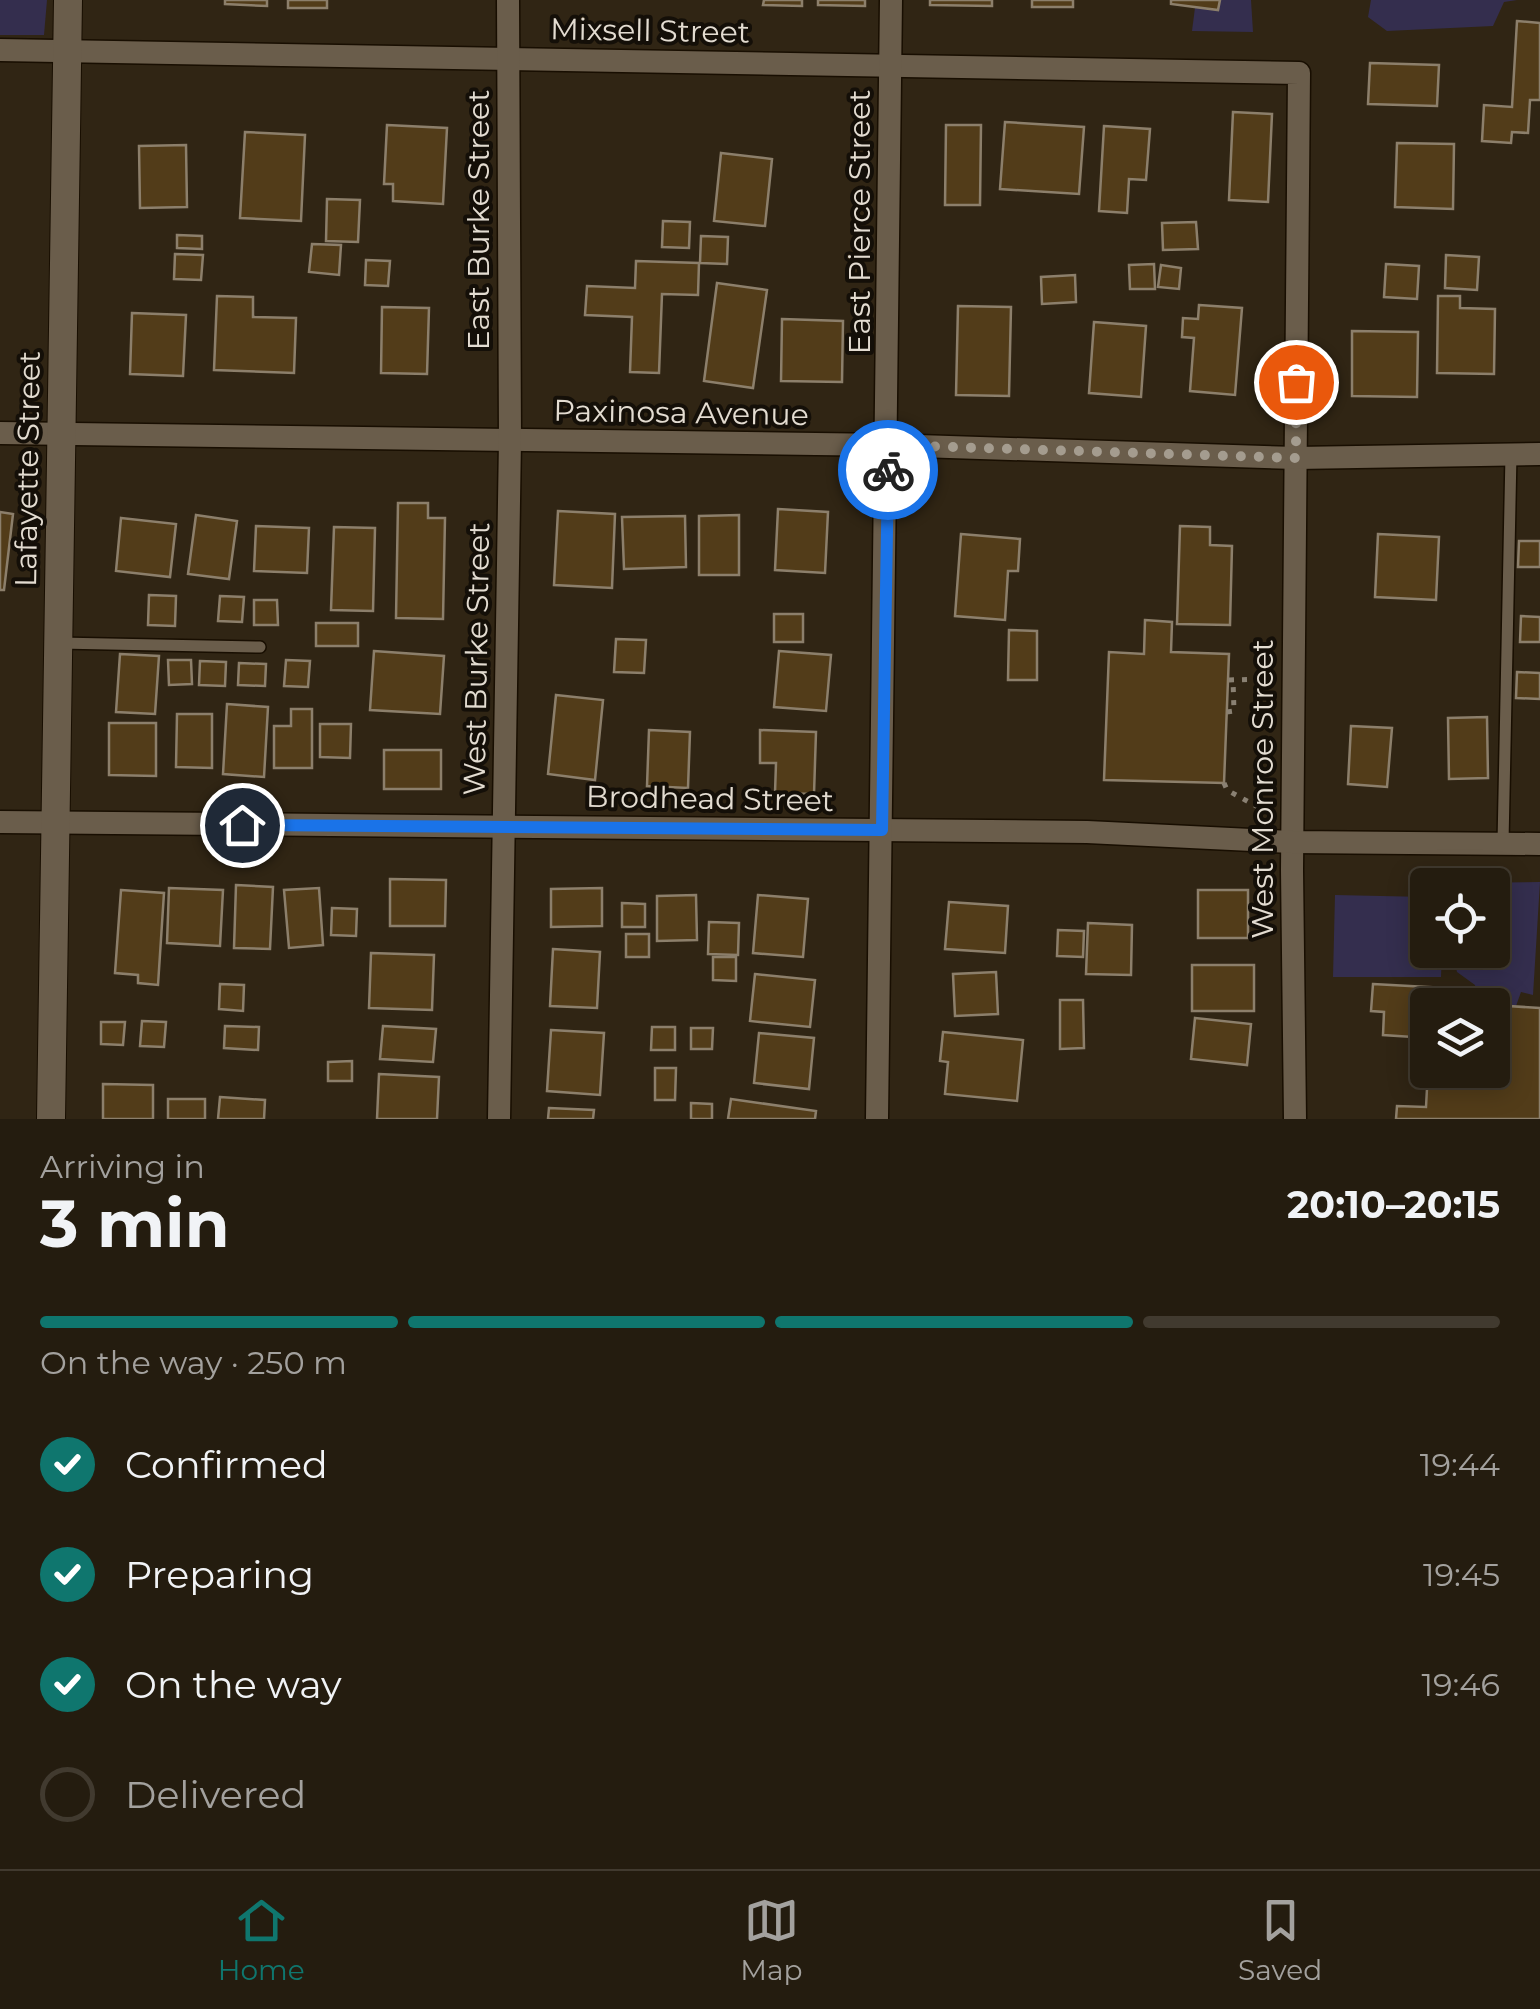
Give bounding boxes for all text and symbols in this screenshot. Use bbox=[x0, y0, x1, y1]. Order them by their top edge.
street label: Mixsell Street bbox=[550, 10, 750, 51]
street label: East Burke Street bbox=[460, 90, 497, 350]
street label: East Pierce Street bbox=[841, 90, 878, 354]
pin bbox=[1254, 340, 1339, 425]
street label: Lafayette Street bbox=[7, 351, 48, 587]
icon: bag bbox=[1269, 355, 1324, 410]
street label: Paxinosa Avenue bbox=[553, 392, 809, 433]
courier bbox=[838, 420, 938, 520]
icon: bike bbox=[861, 443, 916, 498]
street label: West Burke Street bbox=[456, 522, 497, 796]
street label: West Monroe Street bbox=[1244, 639, 1281, 939]
street label: Brodhead Street bbox=[586, 778, 834, 819]
pin bbox=[200, 783, 285, 868]
icon: home bbox=[215, 798, 270, 853]
map controls bbox=[1410, 868, 1510, 1088]
button: locate bbox=[1410, 868, 1510, 968]
button: layers bbox=[1410, 988, 1510, 1088]
text: Arriving in bbox=[40, 1147, 205, 1186]
text: 20:10–20:15 bbox=[1287, 1181, 1500, 1228]
text: 3 min bbox=[40, 1184, 230, 1263]
text: On the way · 250 m bbox=[40, 1343, 347, 1382]
icon: check bbox=[40, 1437, 95, 1492]
text: Confirmed bbox=[125, 1441, 328, 1488]
text: 19:44 bbox=[1420, 1445, 1500, 1484]
icon: check bbox=[40, 1547, 95, 1602]
text: Preparing bbox=[125, 1551, 314, 1598]
text: 19:45 bbox=[1423, 1555, 1500, 1594]
icon: check bbox=[40, 1657, 95, 1712]
text: On the way bbox=[125, 1661, 342, 1708]
text: 19:46 bbox=[1422, 1665, 1500, 1704]
text: Delivered bbox=[125, 1771, 306, 1818]
tab: Home bbox=[218, 1893, 305, 1987]
tab: Map bbox=[740, 1893, 803, 1987]
tab: Saved bbox=[1238, 1893, 1322, 1987]

